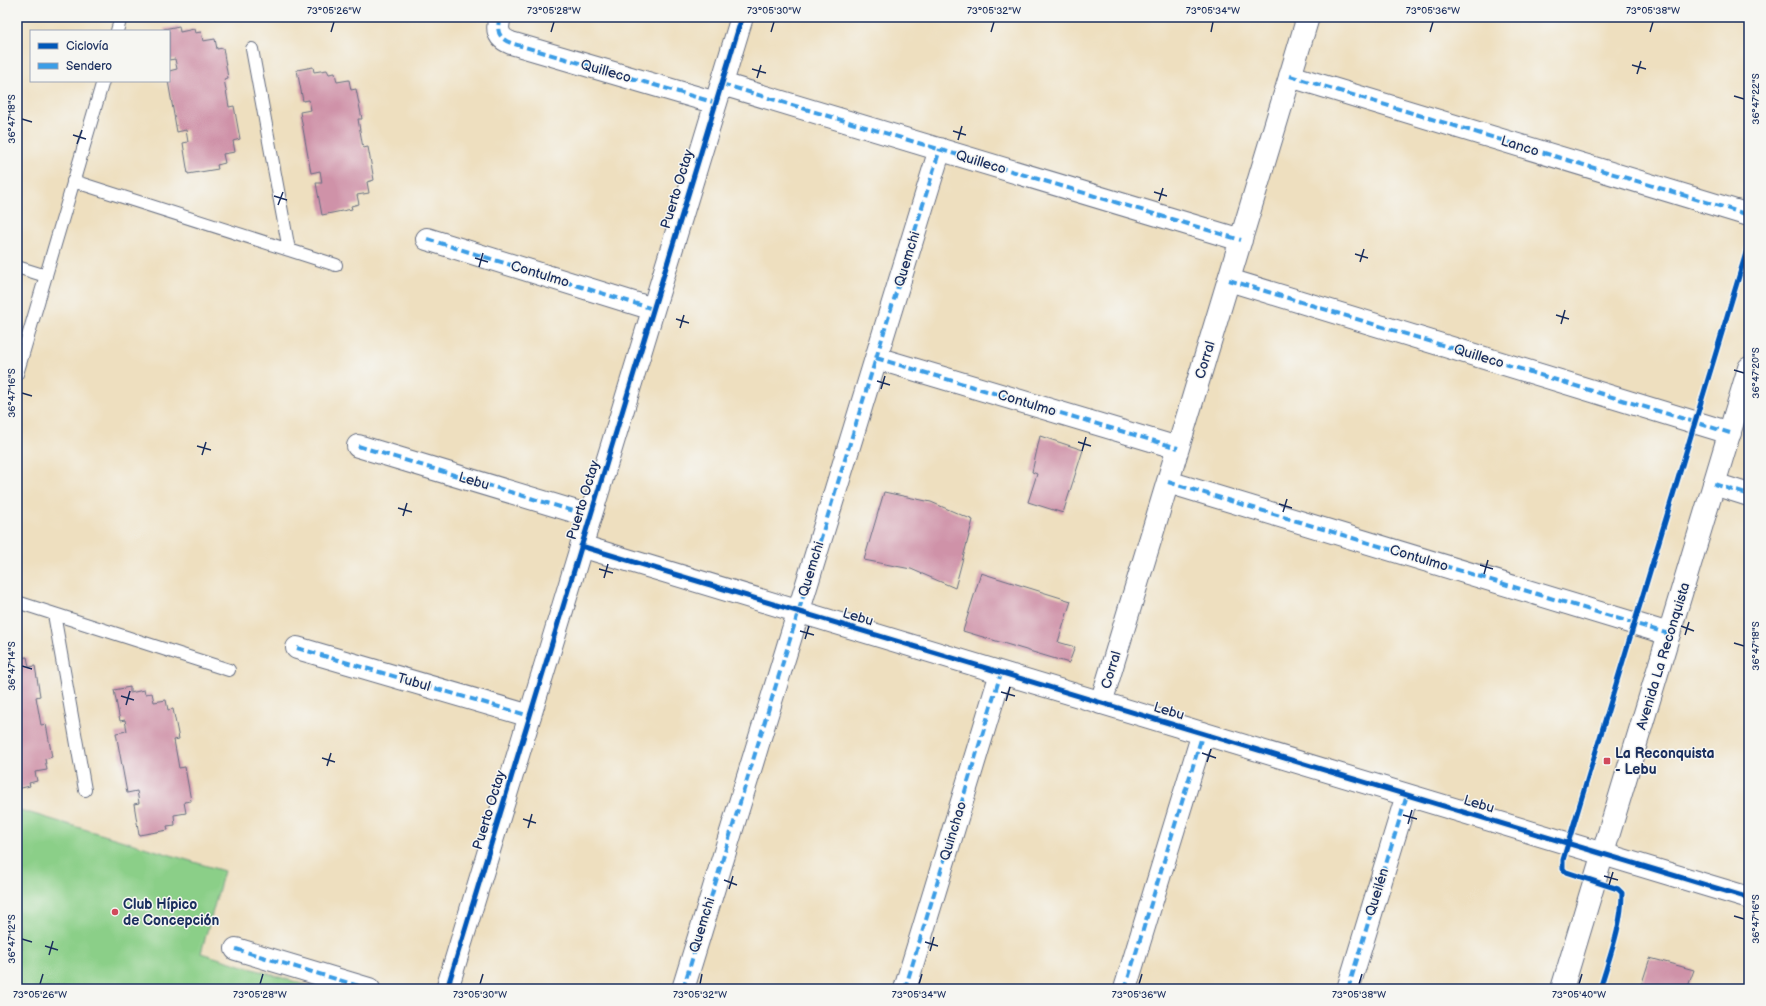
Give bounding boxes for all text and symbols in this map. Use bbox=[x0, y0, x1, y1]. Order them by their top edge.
text: 73°05'26"W bbox=[307, 5, 361, 17]
text: 73°05'28"W bbox=[527, 5, 581, 17]
text: 73°05'30"W bbox=[747, 5, 801, 17]
text: 73°05'32"W bbox=[967, 5, 1021, 17]
text: 73°05'34"W bbox=[1186, 5, 1240, 17]
text: 73°05'36"W bbox=[1406, 5, 1460, 17]
text: 73°05'38"W bbox=[1626, 5, 1680, 17]
legend bbox=[30, 30, 170, 82]
text: Ciclovía bbox=[66, 39, 109, 54]
street label: Quilleco bbox=[579, 56, 633, 86]
text: Sendero bbox=[66, 59, 112, 74]
text: 36°47'22"S bbox=[1750, 73, 1762, 125]
text: 36°47'18"S bbox=[6, 94, 18, 144]
street label: Lanco bbox=[1499, 132, 1541, 160]
street label: Quilleco bbox=[954, 146, 1008, 178]
street label: Puerto Octay bbox=[657, 147, 697, 231]
street label: Quemchi bbox=[891, 229, 923, 289]
street label: Contulmo bbox=[509, 257, 571, 291]
street label: Corral bbox=[1191, 339, 1219, 381]
street label: Quilleco bbox=[1452, 340, 1506, 372]
text: 36°47'20"S bbox=[1750, 347, 1762, 399]
text: 36°47'16"S bbox=[6, 368, 18, 418]
street label: Contulmo bbox=[996, 386, 1058, 420]
street label: Puerto Octay bbox=[563, 458, 603, 542]
street label: Lebu bbox=[456, 468, 492, 494]
street label: Quemchi bbox=[795, 539, 827, 599]
street label: Contulmo bbox=[1388, 541, 1450, 575]
street label: Avenida La Reconquista bbox=[1633, 580, 1693, 732]
street label: Lebu bbox=[840, 604, 876, 630]
text: 36°47'18"S bbox=[1750, 621, 1762, 671]
text: 36°47'14"S bbox=[6, 641, 18, 691]
street label: Corral bbox=[1097, 649, 1125, 691]
street label: Tubul bbox=[395, 669, 433, 695]
street label: Lebu bbox=[1151, 698, 1187, 724]
place label: La Reconquista - Lebu bbox=[1615, 745, 1714, 778]
marker: La Reconquista - Lebu bbox=[1602, 756, 1612, 766]
street label: Puerto Octay bbox=[469, 768, 509, 852]
street label: Lebu bbox=[1461, 791, 1497, 817]
street label: Quinchao bbox=[936, 799, 970, 863]
street label: Queilén bbox=[1362, 866, 1392, 918]
text: 36°47'16"S bbox=[1750, 894, 1762, 944]
street label: Quemchi bbox=[686, 895, 718, 955]
place label: Club Hípico de Concepción bbox=[123, 896, 220, 929]
marker: Club Hípico de Concepción bbox=[110, 907, 120, 917]
text: 36°47'12"S bbox=[6, 914, 18, 964]
text: 73°05'26"W bbox=[13, 989, 67, 1001]
text: 73°05'28"W bbox=[233, 989, 287, 1001]
text: 73°05'30"W bbox=[453, 989, 507, 1001]
text: 73°05'32"W bbox=[673, 989, 727, 1001]
text: 73°05'34"W bbox=[892, 989, 946, 1001]
text: 73°05'36"W bbox=[1112, 989, 1166, 1001]
text: 73°05'38"W bbox=[1332, 989, 1386, 1001]
text: 73°05'40"W bbox=[1552, 989, 1606, 1001]

